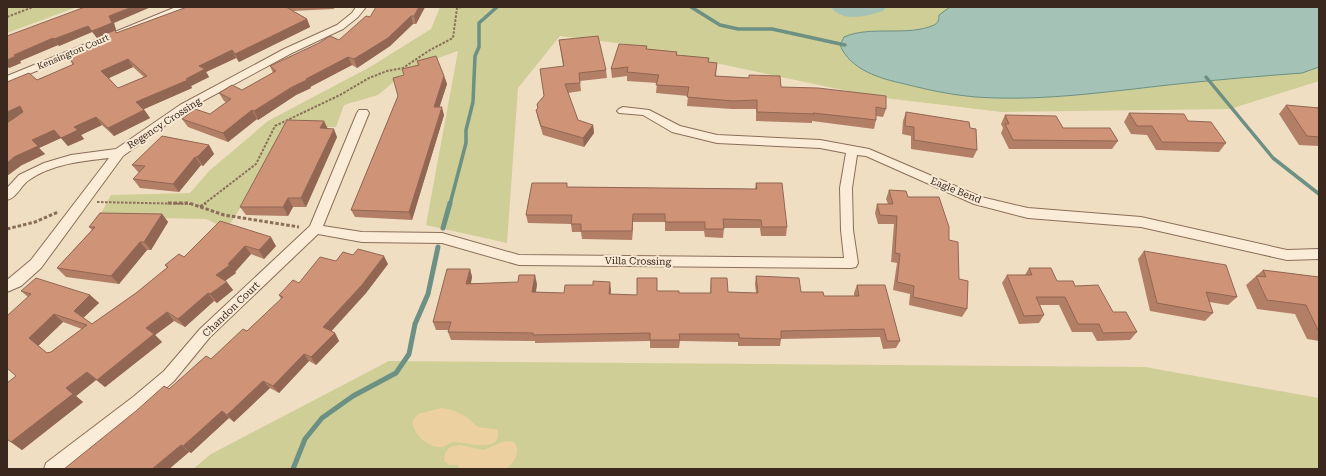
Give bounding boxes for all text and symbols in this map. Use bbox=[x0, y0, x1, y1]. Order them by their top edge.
street label: Kensington Court bbox=[36, 32, 111, 72]
street label: Regency Crossing bbox=[125, 95, 203, 151]
street label: Eagle Bend bbox=[929, 175, 984, 205]
street label: Villa Crossing bbox=[605, 255, 672, 267]
street label: Chandon Court bbox=[200, 279, 262, 339]

